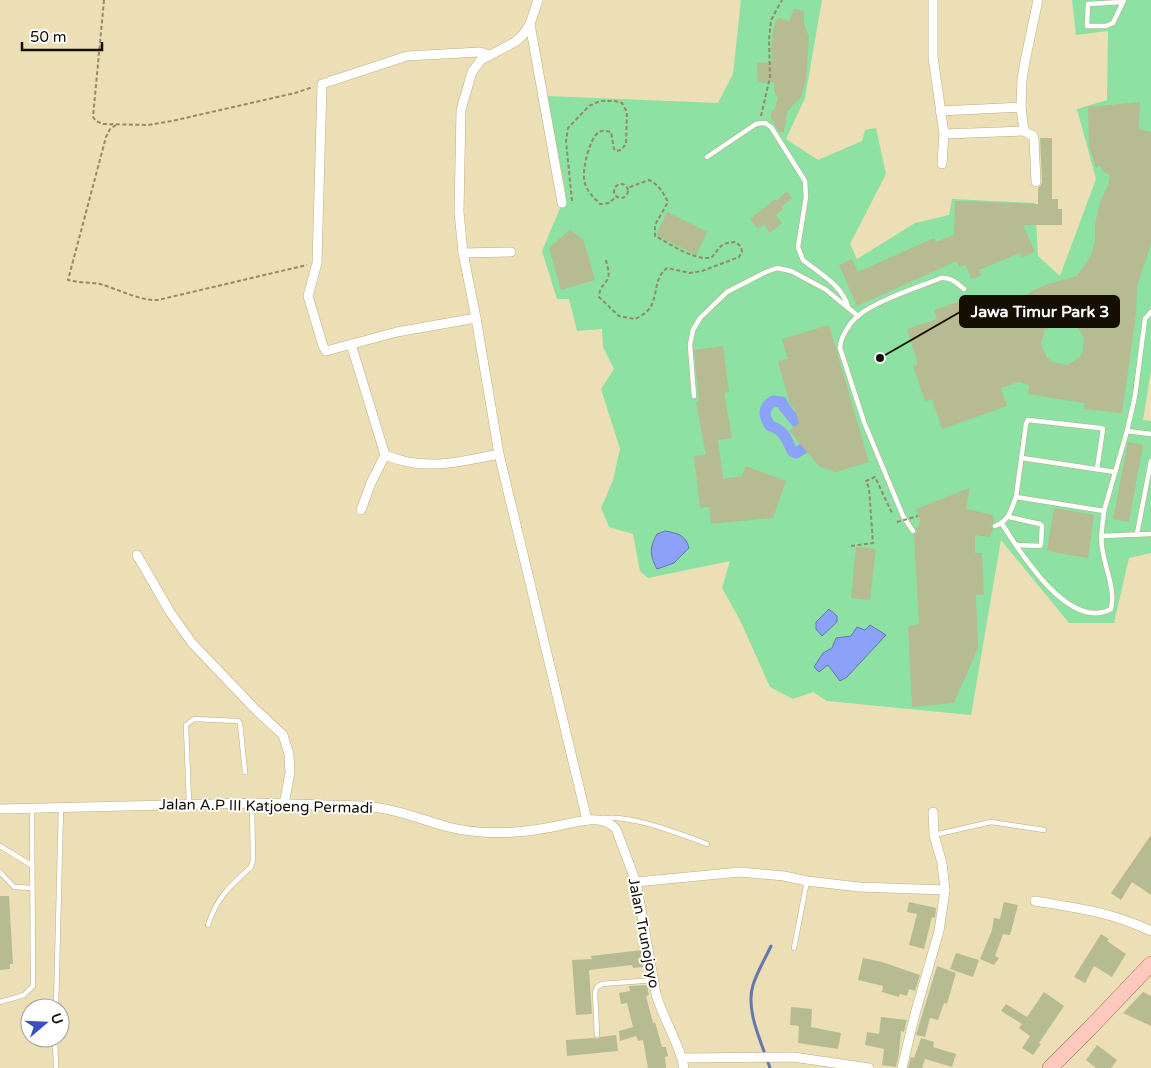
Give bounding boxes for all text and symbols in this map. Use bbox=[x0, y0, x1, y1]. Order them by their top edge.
scale bar bbox=[22, 20, 102, 52]
text: 50 m bbox=[30, 28, 67, 46]
callout: Jawa Timur Park 3 bbox=[960, 296, 1119, 327]
text: Jawa Timur Park 3 bbox=[970, 302, 1109, 322]
street label: Jalan A.P III Katjoeng Permadi bbox=[159, 795, 373, 817]
street label: Jalan Trunojoyo bbox=[624, 876, 664, 990]
north arrow bbox=[20, 998, 70, 1048]
text: U bbox=[47, 1011, 67, 1027]

